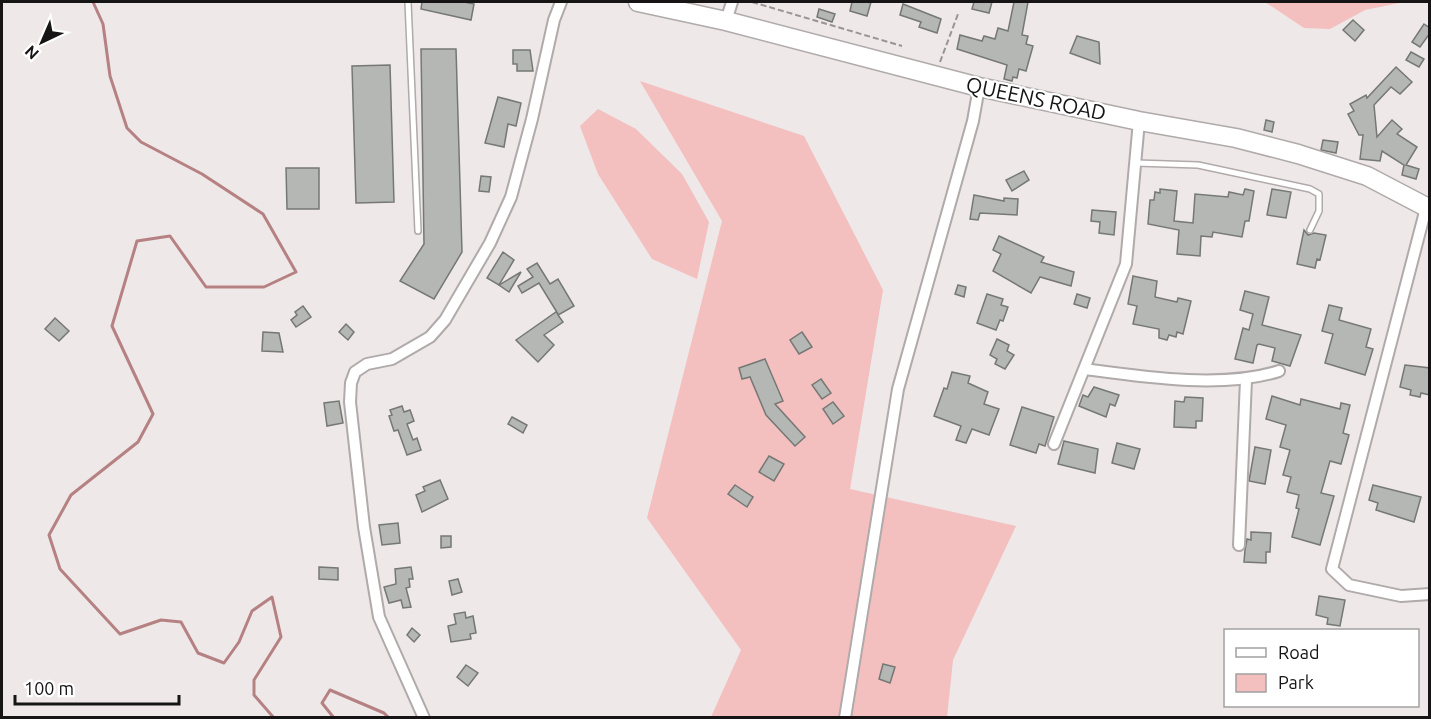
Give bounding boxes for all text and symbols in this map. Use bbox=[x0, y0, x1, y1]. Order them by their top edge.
north arrow bbox=[12, 12, 72, 72]
text: N bbox=[21, 42, 42, 63]
street label: QUEENS ROAD bbox=[964, 71, 1108, 125]
legend bbox=[1224, 629, 1419, 707]
text: Road bbox=[1278, 642, 1320, 662]
scale bar bbox=[15, 668, 178, 706]
text: Park bbox=[1278, 672, 1314, 692]
text: 100 m bbox=[24, 678, 74, 698]

